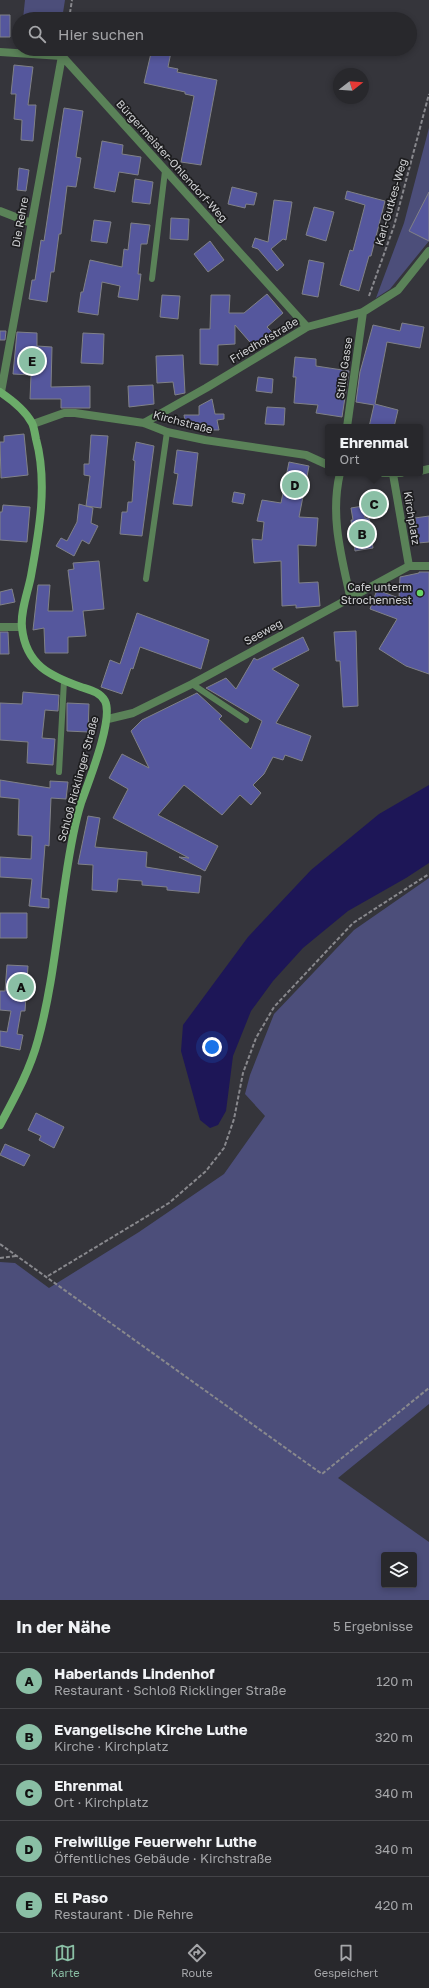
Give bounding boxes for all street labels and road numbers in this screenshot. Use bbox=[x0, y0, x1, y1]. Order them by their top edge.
street label: Bürgermeister-Ohlendorf-Weg bbox=[114, 97, 231, 224]
street label: Karl-Gutkes-Weg bbox=[372, 157, 409, 247]
street label: Die Rehre bbox=[9, 196, 30, 248]
street label: Friedhofstraße bbox=[227, 314, 300, 365]
street label: Stille Gasse bbox=[333, 336, 354, 400]
street label: Kirchstraße bbox=[152, 407, 214, 436]
street label: Kirchplatz bbox=[402, 490, 423, 546]
street label: Seeweg bbox=[241, 616, 284, 647]
street label: Schloß Ricklinger Straße bbox=[54, 715, 101, 843]

